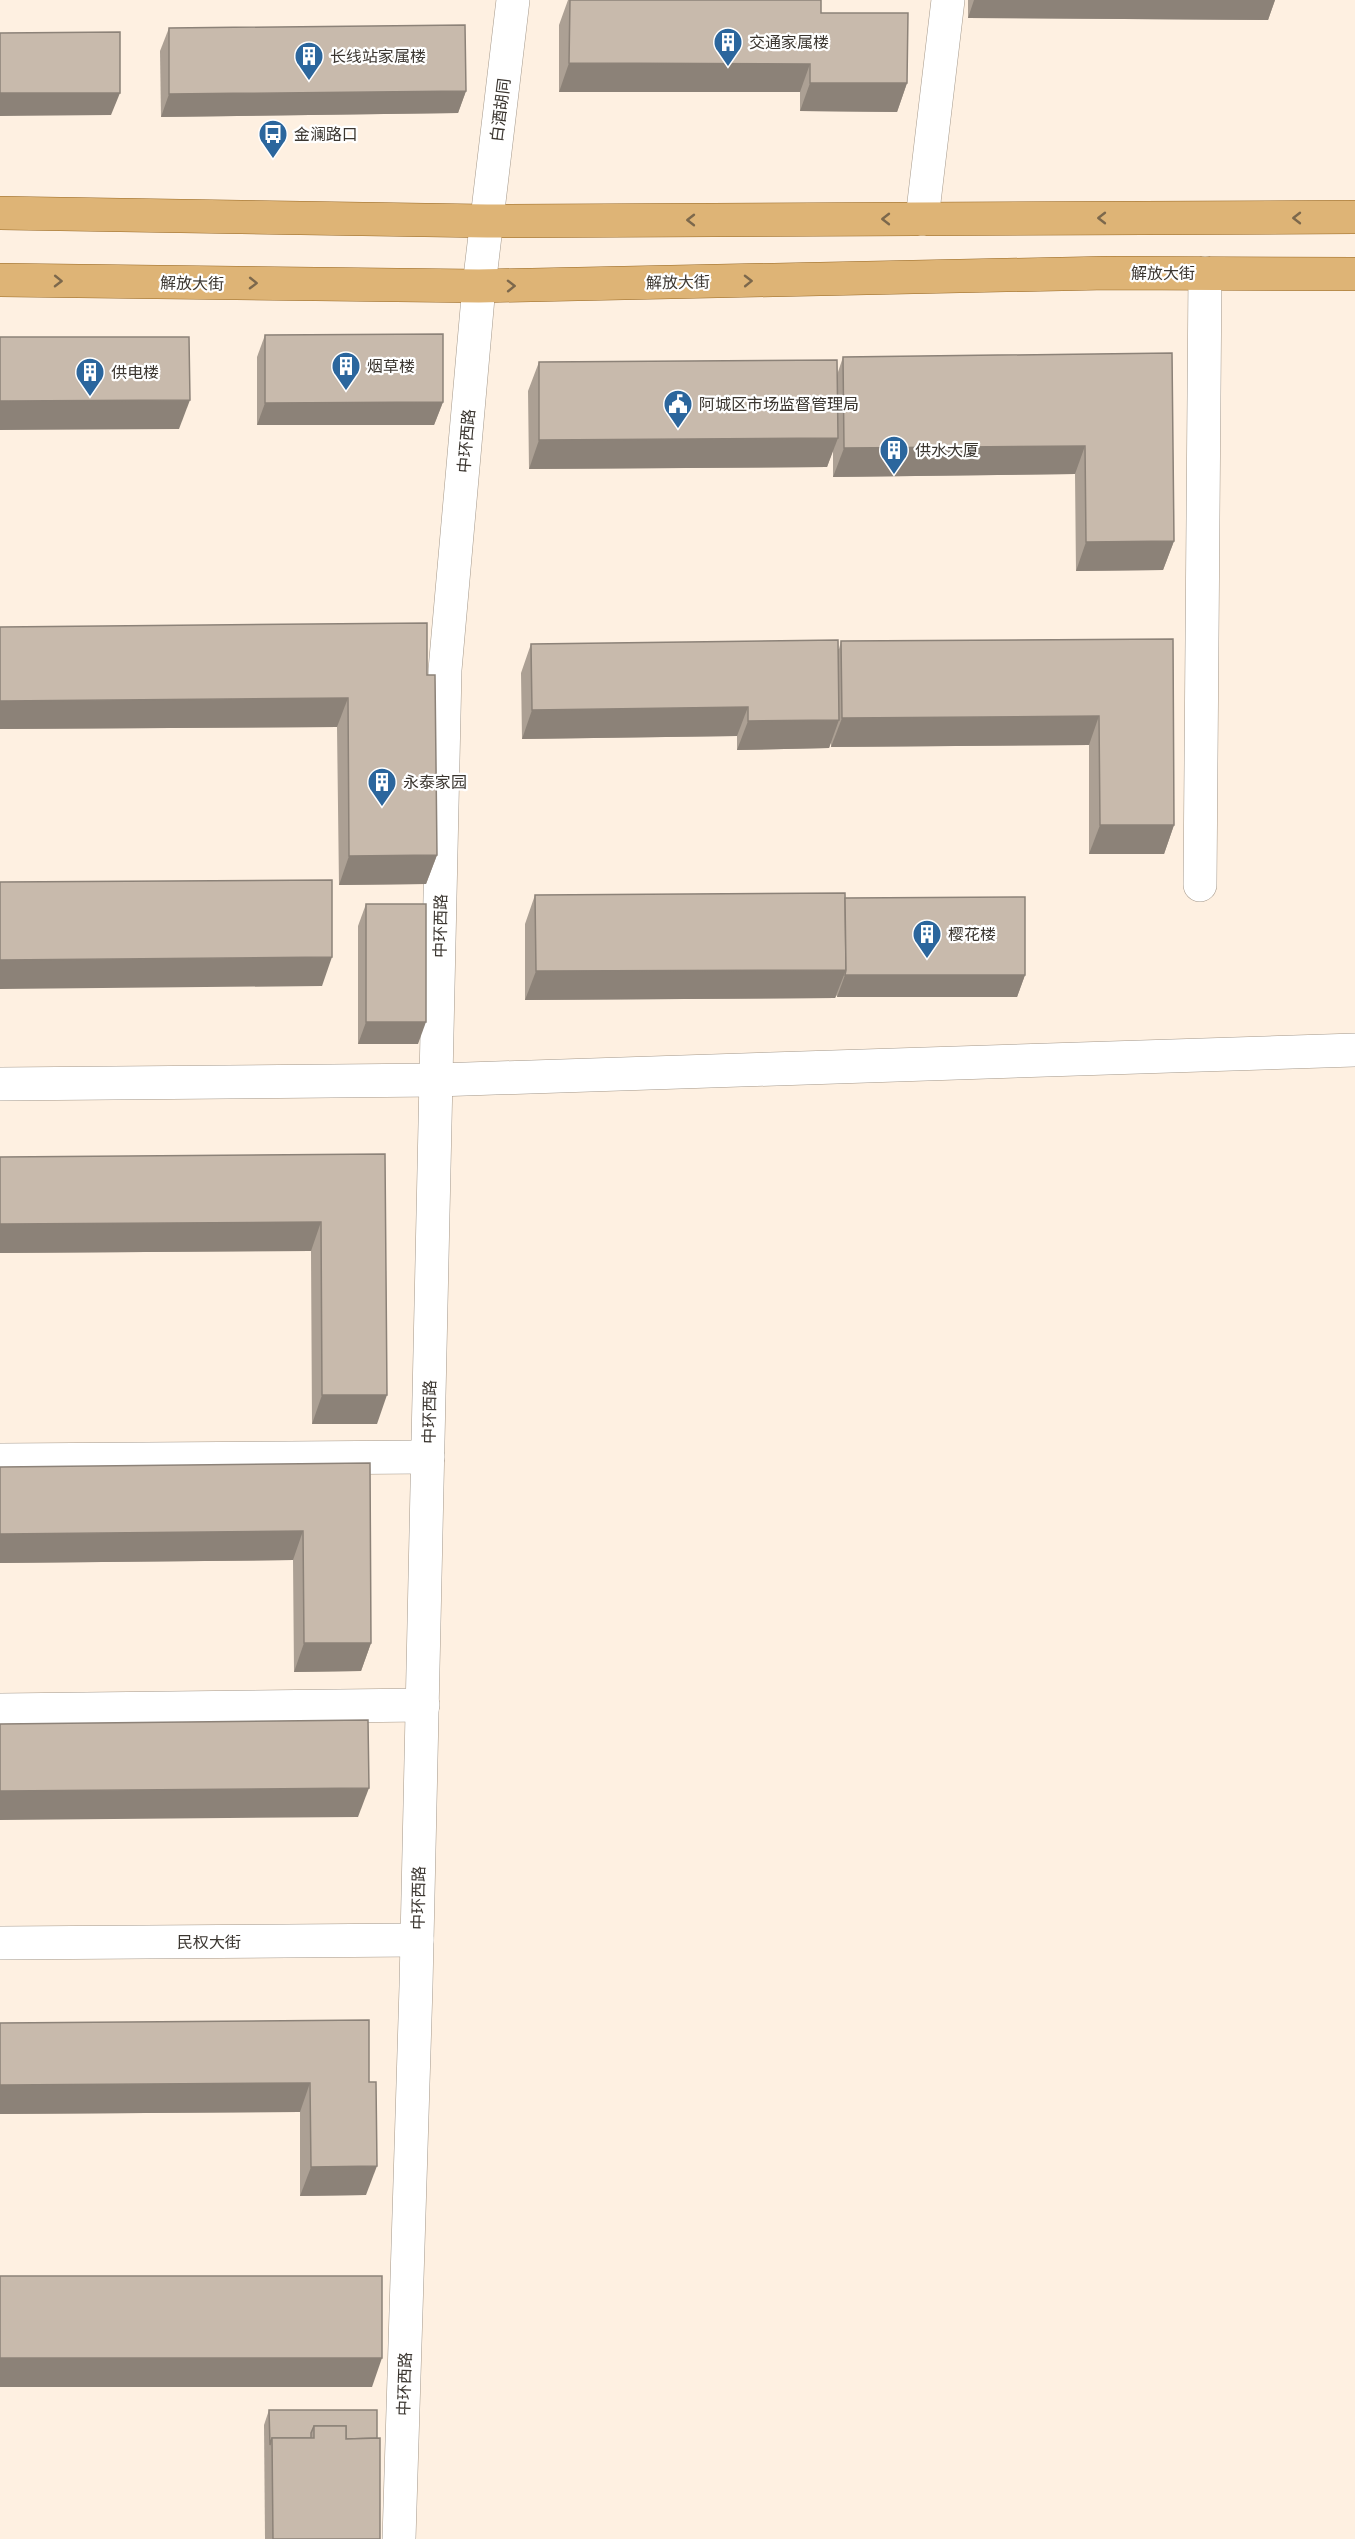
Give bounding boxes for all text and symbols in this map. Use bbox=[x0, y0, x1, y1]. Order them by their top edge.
building icon: 交通家属楼 bbox=[712, 26, 744, 68]
place label: 交通家属楼 bbox=[749, 33, 829, 51]
building icon: 长线站家属楼 bbox=[293, 40, 325, 82]
place label: 长线站家属楼 bbox=[330, 47, 426, 65]
street label: 白酒胡同 bbox=[487, 77, 513, 143]
bus stop icon: 金澜路口 bbox=[257, 118, 289, 160]
place label: 金澜路口 bbox=[294, 125, 358, 143]
one-way arrow bbox=[1292, 211, 1301, 224]
one-way arrow bbox=[1097, 212, 1106, 224]
one-way arrow bbox=[881, 213, 890, 225]
one-way arrow bbox=[686, 214, 695, 226]
street label: 解放大街 bbox=[1131, 264, 1195, 282]
street label: 解放大街 bbox=[646, 272, 710, 292]
street label: 解放大街 bbox=[160, 273, 224, 293]
one-way arrow bbox=[744, 274, 753, 287]
one-way arrow bbox=[54, 275, 63, 287]
one-way arrow bbox=[249, 277, 258, 289]
one-way arrow bbox=[507, 279, 516, 292]
building icon: 烟草楼 bbox=[330, 350, 362, 392]
building icon: 供电楼 bbox=[74, 356, 106, 398]
place label: 烟草楼 bbox=[367, 357, 415, 375]
place label: 供电楼 bbox=[111, 363, 159, 381]
public building icon: 阿城区市场监督管理局 bbox=[662, 388, 694, 430]
place label: 阿城区市场监督管理局 bbox=[699, 395, 859, 413]
street label: 中环西路 bbox=[454, 408, 478, 474]
building icon: 供水大厦 bbox=[878, 434, 910, 476]
place label: 供水大厦 bbox=[915, 441, 979, 459]
building icon: 永泰家园 bbox=[366, 766, 398, 808]
place label: 永泰家园 bbox=[403, 773, 467, 791]
street label: 中环西路 bbox=[430, 894, 450, 958]
building icon: 樱花楼 bbox=[911, 918, 943, 960]
place label: 樱花楼 bbox=[948, 925, 996, 943]
street label: 中环西路 bbox=[419, 1380, 439, 1444]
street label: 中环西路 bbox=[408, 1866, 428, 1930]
street label: 民权大街 bbox=[177, 1933, 241, 1951]
street label: 中环西路 bbox=[394, 2352, 414, 2416]

